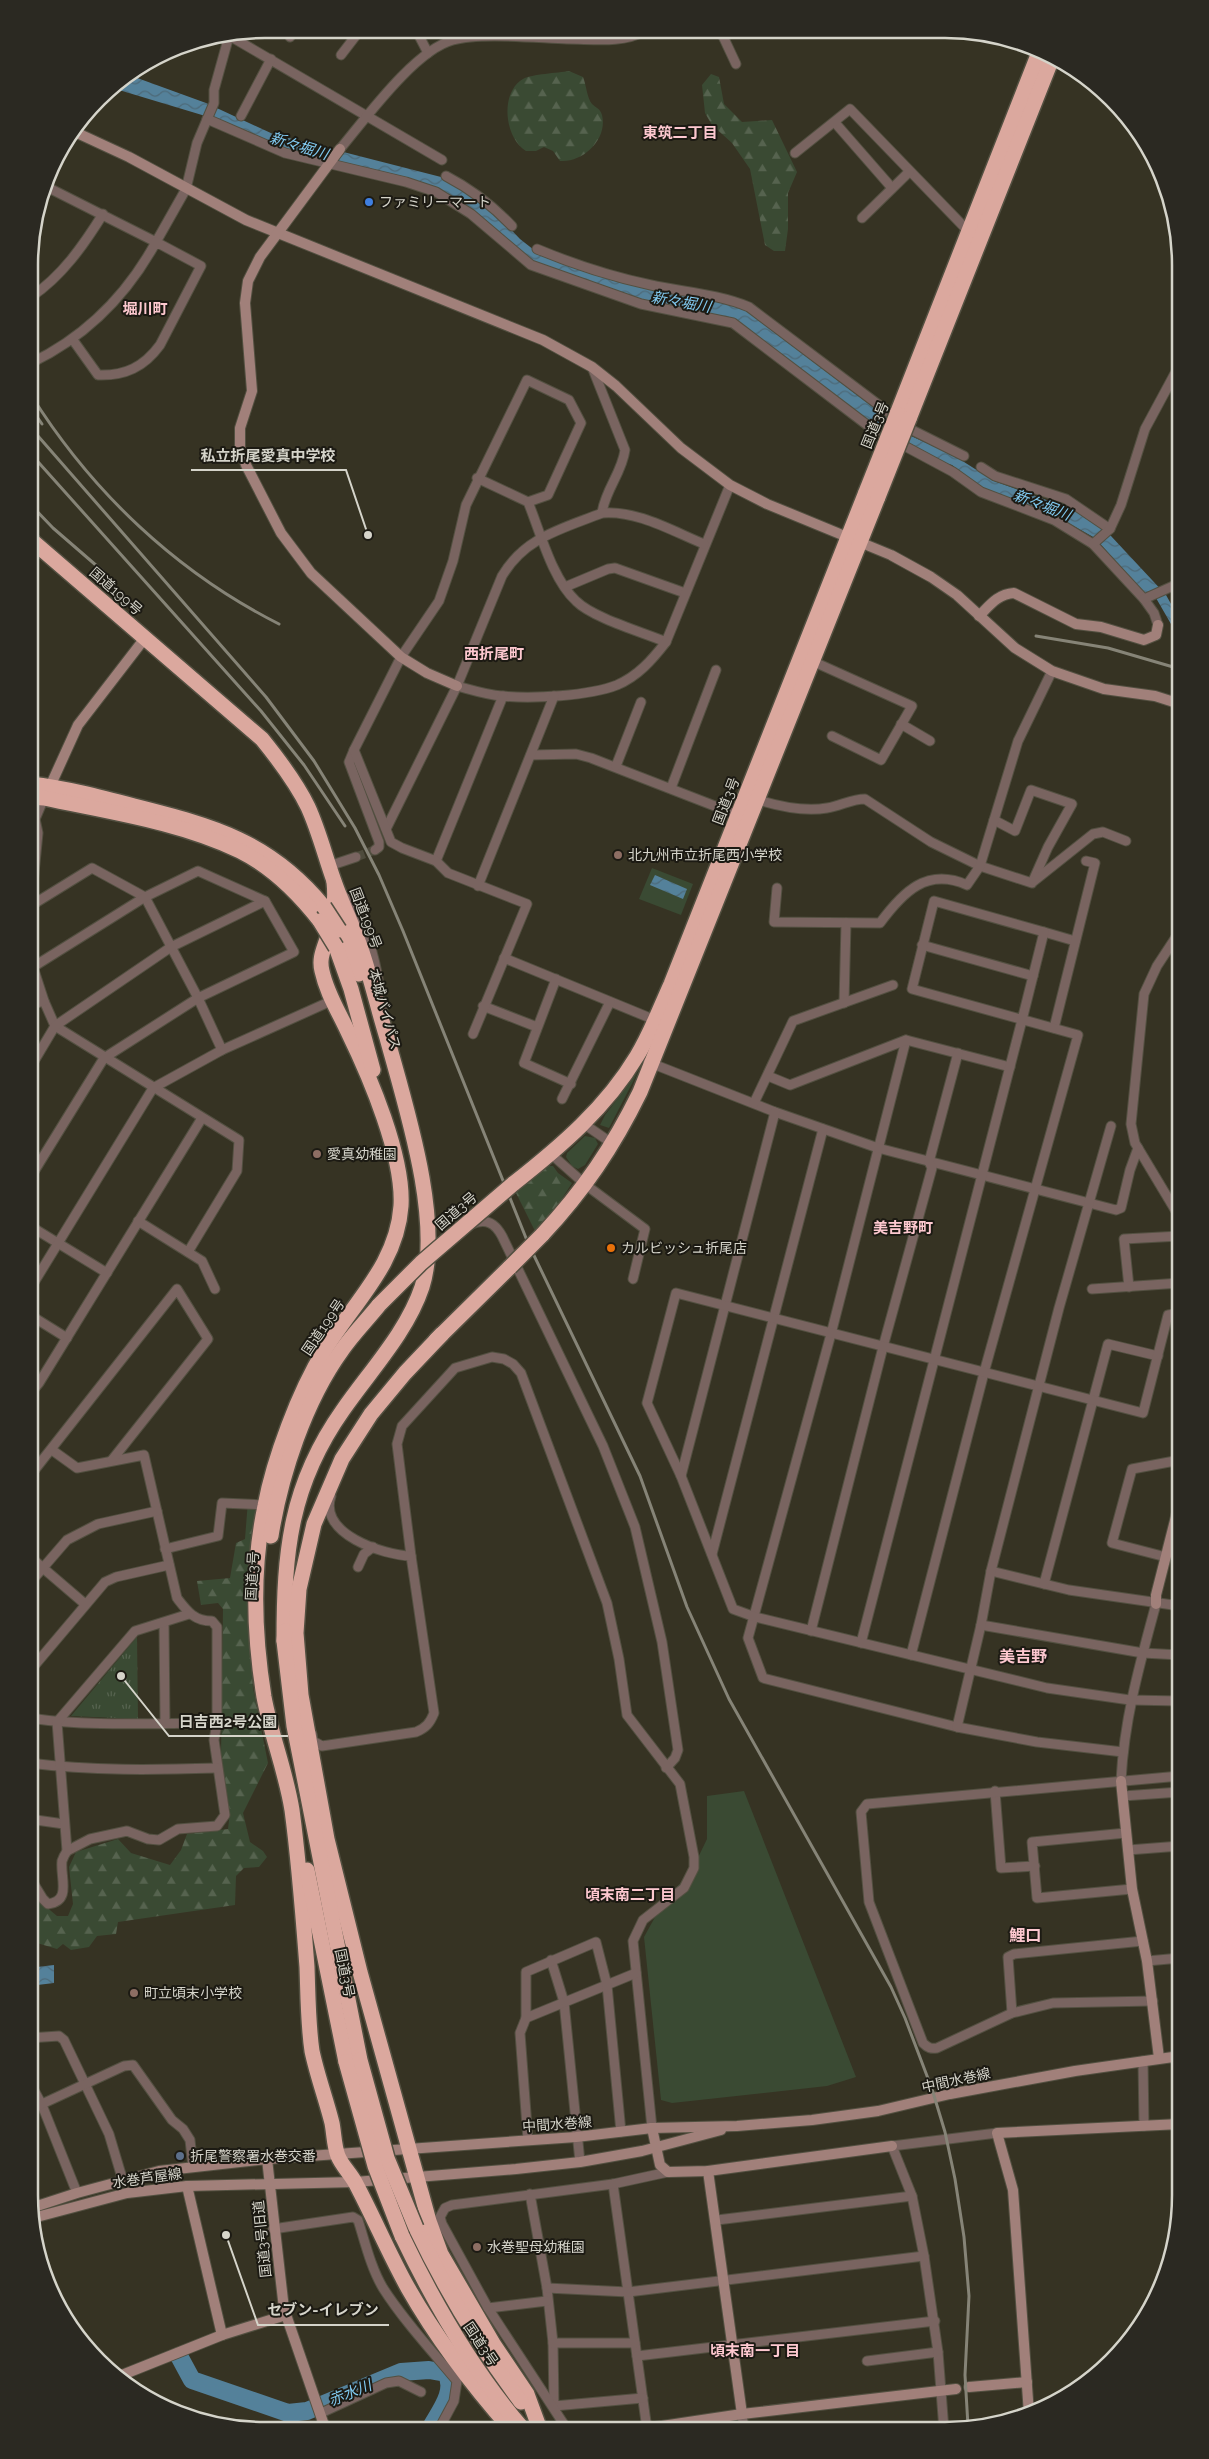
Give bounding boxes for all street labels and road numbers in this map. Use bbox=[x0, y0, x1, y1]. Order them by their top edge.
street label: 国道3号 bbox=[858, 399, 892, 451]
street label: 国道199号 bbox=[86, 564, 146, 618]
street label: 国道3号 bbox=[710, 775, 742, 827]
street label: 国道199号 bbox=[347, 885, 385, 951]
street label: 本城バイパス bbox=[366, 967, 404, 1051]
street label: 国道3号 bbox=[432, 1189, 480, 1233]
street label: 国道199号 bbox=[298, 1296, 348, 1358]
street label: 国道3号 bbox=[243, 1551, 261, 1601]
street label: 国道3号 bbox=[332, 1947, 358, 1999]
street label: 中間水巻線 bbox=[920, 2065, 992, 2095]
street label: 中間水巻線 bbox=[522, 2114, 592, 2134]
street label: 水巻芦屋線 bbox=[111, 2165, 183, 2191]
street label: 国道3号旧道 bbox=[250, 2200, 274, 2278]
street label: 国道3号 bbox=[461, 2319, 501, 2369]

